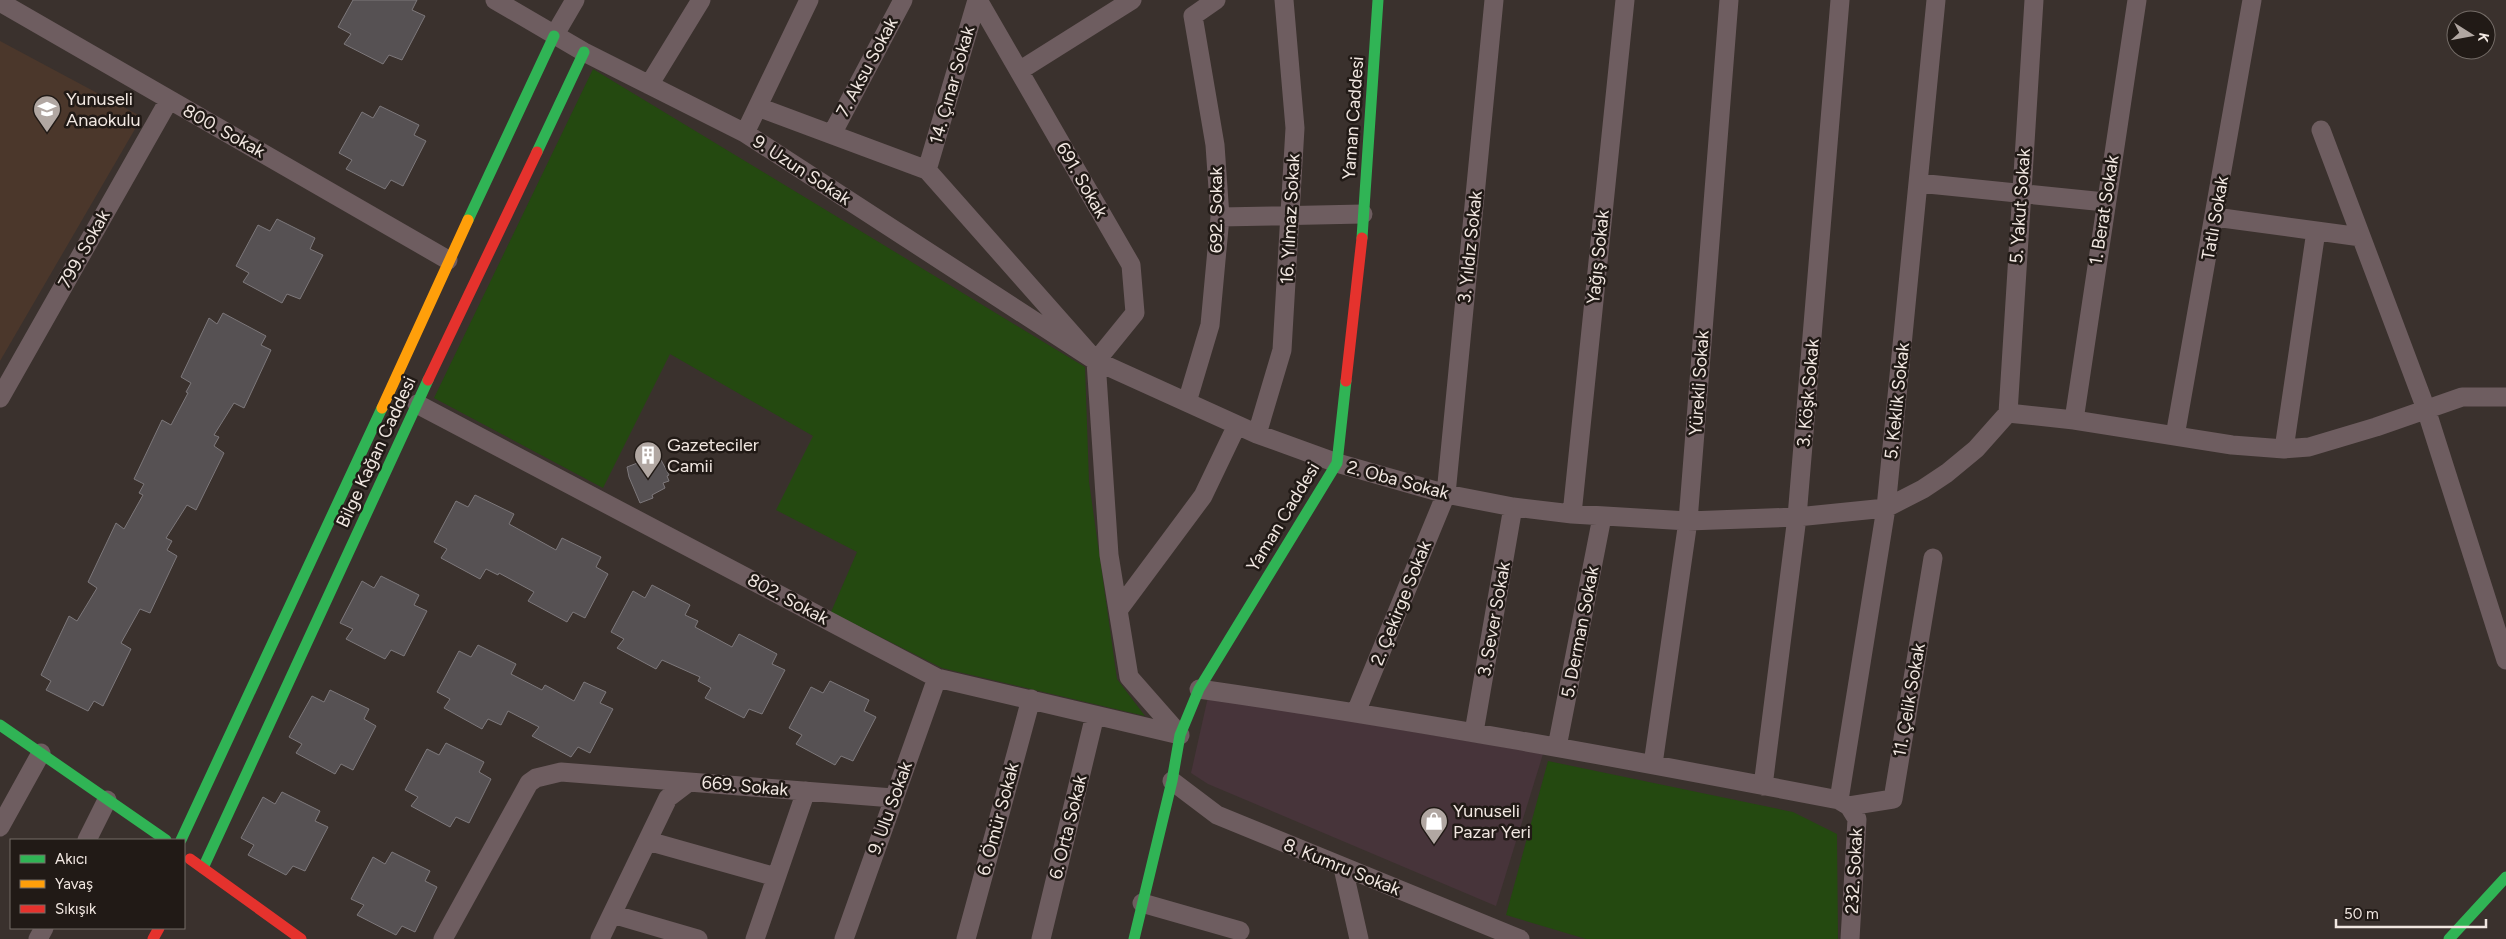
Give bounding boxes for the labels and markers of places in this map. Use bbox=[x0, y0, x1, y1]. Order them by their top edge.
place label: Yunuseli Anaokulu bbox=[66, 88, 141, 131]
school or university icon: Yunuseli Anaokulu bbox=[32, 94, 62, 133]
place label: Gazeteciler Camii bbox=[667, 434, 759, 477]
building icon: Gazeteciler Camii bbox=[633, 440, 663, 479]
place label: Yunuseli Pazar Yeri bbox=[1453, 800, 1531, 843]
shop icon: Yunuseli Pazar Yeri bbox=[1419, 806, 1449, 845]

